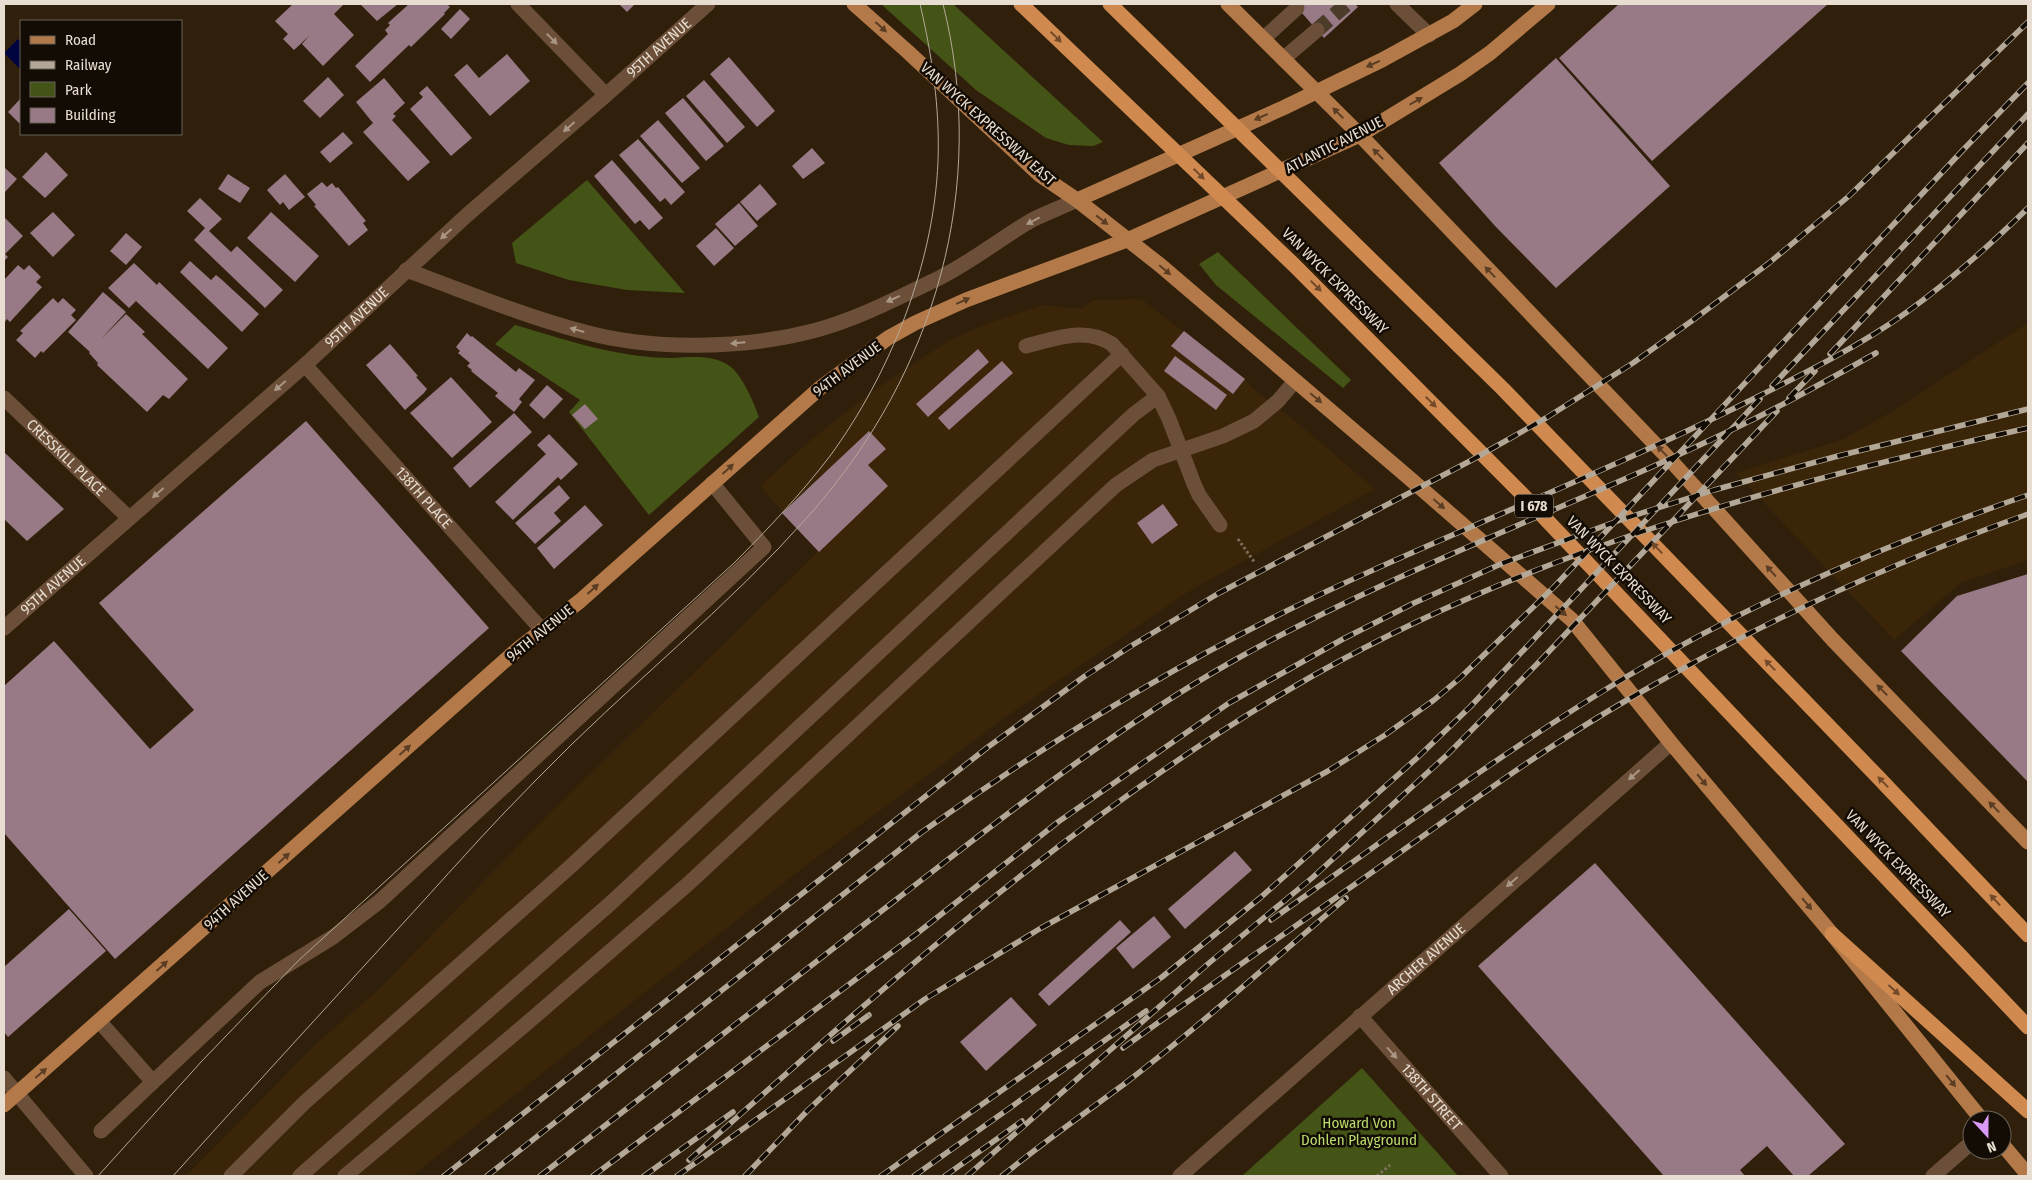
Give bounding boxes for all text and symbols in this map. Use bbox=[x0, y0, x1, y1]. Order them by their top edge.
street label: 95TH AVENUE bbox=[623, 14, 695, 81]
legend bbox=[20, 20, 182, 135]
one-way arrow bbox=[874, 22, 887, 33]
text: Road bbox=[65, 31, 96, 49]
one-way arrow bbox=[1050, 31, 1062, 43]
one-way arrow bbox=[546, 33, 558, 45]
text: Railway bbox=[65, 56, 112, 74]
street label: VAN WYCK EXPRESSWAY EAST bbox=[917, 59, 1059, 189]
one-way arrow bbox=[1366, 60, 1380, 68]
text: Park bbox=[65, 81, 92, 99]
one-way arrow bbox=[1410, 96, 1423, 105]
text: Building bbox=[65, 106, 116, 124]
one-way arrow bbox=[1332, 107, 1344, 119]
street label: ATLANTIC AVENUE bbox=[1282, 113, 1386, 177]
one-way arrow bbox=[1254, 114, 1268, 122]
one-way arrow bbox=[564, 121, 576, 133]
one-way arrow bbox=[1372, 149, 1384, 161]
one-way arrow bbox=[1193, 168, 1205, 180]
one-way arrow bbox=[1095, 215, 1109, 225]
one-way arrow bbox=[1025, 217, 1040, 225]
street label: VAN WYCK EXPRESSWAY bbox=[1278, 224, 1392, 338]
one-way arrow bbox=[440, 228, 453, 239]
one-way arrow bbox=[1159, 264, 1171, 275]
one-way arrow bbox=[1484, 266, 1496, 278]
one-way arrow bbox=[1310, 280, 1322, 292]
street label: 95TH AVENUE bbox=[321, 283, 392, 351]
one-way arrow bbox=[886, 296, 900, 304]
one-way arrow bbox=[956, 297, 970, 305]
one-way arrow bbox=[569, 325, 584, 333]
street label: 94TH AVENUE bbox=[809, 338, 885, 400]
one-way arrow bbox=[729, 339, 745, 347]
one-way arrow bbox=[274, 381, 287, 392]
one-way arrow bbox=[1309, 392, 1321, 404]
one-way arrow bbox=[1424, 396, 1436, 408]
street label: CRESSKILL PLACE bbox=[23, 415, 109, 500]
one-way arrow bbox=[1656, 445, 1668, 457]
street label: 138TH PLACE bbox=[392, 463, 456, 532]
one-way arrow bbox=[721, 463, 733, 475]
one-way arrow bbox=[151, 488, 164, 499]
road number: I 678 bbox=[1515, 494, 1553, 518]
one-way arrow bbox=[1433, 498, 1446, 509]
street label: VAN WYCK EXPRESSWAY bbox=[1563, 512, 1675, 628]
one-way arrow bbox=[1651, 542, 1663, 554]
street label: 95TH AVENUE bbox=[17, 552, 89, 619]
one-way arrow bbox=[1765, 566, 1777, 578]
one-way arrow bbox=[587, 583, 600, 594]
street label: 94TH AVENUE bbox=[503, 601, 577, 665]
one-way arrow bbox=[1555, 605, 1567, 617]
one-way arrow bbox=[1764, 659, 1776, 671]
one-way arrow bbox=[1876, 685, 1888, 697]
one-way arrow bbox=[399, 744, 411, 756]
one-way arrow bbox=[1629, 769, 1641, 781]
one-way arrow bbox=[1697, 773, 1708, 786]
one-way arrow bbox=[1877, 776, 1889, 788]
one-way arrow bbox=[1989, 802, 2001, 814]
street label: VAN WYCK EXPRESSWAY bbox=[1842, 806, 1954, 922]
one-way arrow bbox=[277, 852, 289, 864]
street label: 94TH AVENUE bbox=[200, 866, 272, 934]
one-way arrow bbox=[1507, 876, 1519, 888]
one-way arrow bbox=[1989, 894, 2001, 906]
one-way arrow bbox=[1801, 898, 1813, 910]
street label: ARCHER AVENUE bbox=[1383, 920, 1469, 998]
one-way arrow bbox=[156, 960, 168, 972]
one-way arrow bbox=[1888, 984, 1900, 996]
one-way arrow bbox=[1387, 1046, 1398, 1059]
street label: 138TH STREET bbox=[1397, 1060, 1466, 1134]
one-way arrow bbox=[34, 1068, 47, 1079]
one-way arrow bbox=[1946, 1075, 1957, 1088]
north arrow bbox=[1962, 1110, 2012, 1160]
park label: Howard Von Dohlen Playground bbox=[1301, 1114, 1417, 1149]
text: N bbox=[1985, 1137, 1998, 1156]

